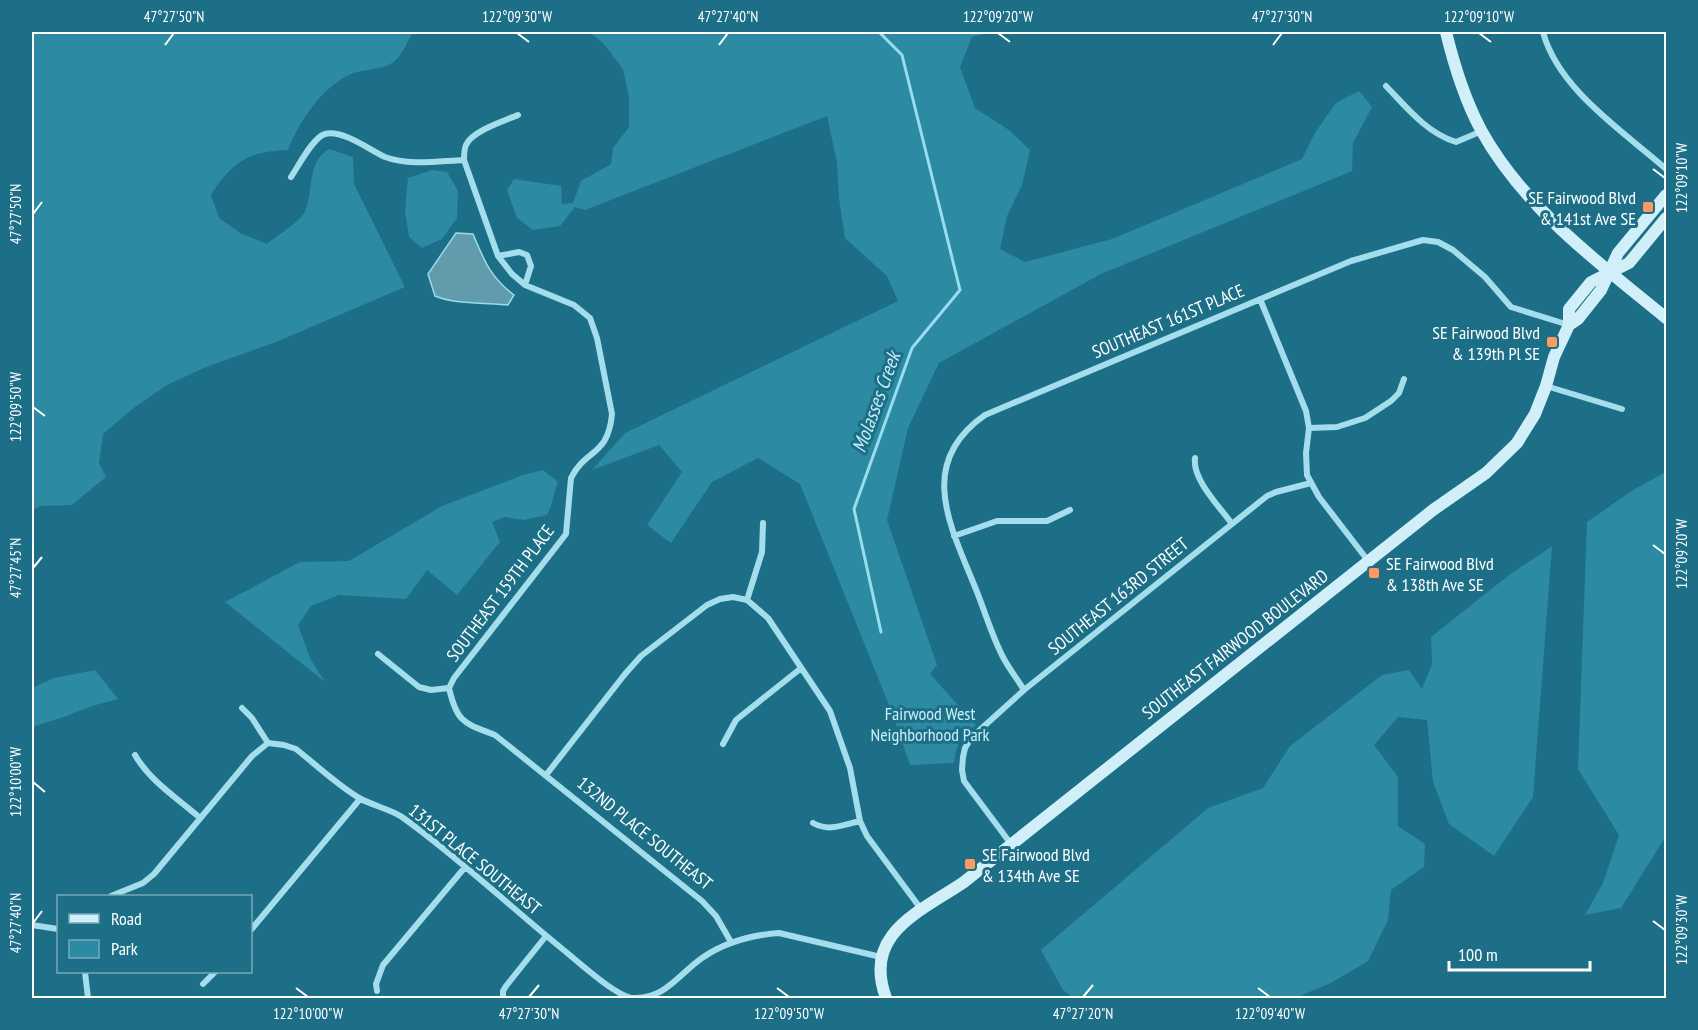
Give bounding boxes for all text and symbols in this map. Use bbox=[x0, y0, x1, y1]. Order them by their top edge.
text: 47°27'50"N bbox=[144, 7, 204, 26]
text: 122°09'30"W bbox=[482, 7, 552, 26]
text: 47°27'40"N bbox=[698, 7, 758, 26]
text: 122°09'20"W bbox=[963, 7, 1033, 26]
text: 47°27'30"N bbox=[1252, 7, 1312, 26]
text: 122°09'10"W bbox=[1444, 7, 1514, 26]
text: 122°09'10"W bbox=[1672, 143, 1691, 213]
text: 47°27'50"N bbox=[6, 184, 25, 244]
place label: SE Fairwood Blvd & 141st Ave SE bbox=[1528, 186, 1636, 230]
marker: SE Fairwood Blvd & 141st Ave SE bbox=[1641, 200, 1655, 214]
street label: SOUTHEAST 161ST PLACE bbox=[1088, 279, 1248, 363]
place label: SE Fairwood Blvd & 139th Pl SE bbox=[1432, 321, 1540, 365]
marker: SE Fairwood Blvd & 139th Pl SE bbox=[1545, 335, 1559, 349]
water label: Molasses Creek bbox=[846, 346, 907, 456]
text: 122°09'50"W bbox=[6, 372, 25, 442]
text: 122°09'20"W bbox=[1672, 519, 1691, 589]
street label: SOUTHEAST 159TH PLACE bbox=[441, 520, 559, 666]
street label: SOUTHEAST 163RD STREET bbox=[1043, 532, 1193, 660]
text: 47°27'45"N bbox=[6, 538, 25, 598]
place label: SE Fairwood Blvd & 138th Ave SE bbox=[1386, 552, 1494, 596]
street label: SOUTHEAST FAIRWOOD BOULEVARD bbox=[1137, 564, 1333, 724]
marker: SE Fairwood Blvd & 138th Ave SE bbox=[1367, 566, 1381, 580]
park label: Fairwood West Neighborhood Park bbox=[870, 702, 990, 746]
text: 122°10'00"W bbox=[6, 747, 25, 817]
street label: 132ND PLACE SOUTHEAST bbox=[573, 771, 717, 895]
street label: 131ST PLACE SOUTHEAST bbox=[404, 799, 546, 919]
place label: SE Fairwood Blvd & 134th Ave SE bbox=[982, 843, 1090, 887]
marker: SE Fairwood Blvd & 134th Ave SE bbox=[963, 857, 977, 871]
text: 47°27'40"N bbox=[6, 893, 25, 953]
legend bbox=[57, 895, 252, 973]
text: 122°09'30"W bbox=[1672, 895, 1691, 965]
text: Road bbox=[111, 907, 142, 930]
scale bar bbox=[1449, 934, 1590, 972]
text: Park bbox=[111, 937, 138, 960]
text: 100 m bbox=[1458, 943, 1498, 966]
text: 122°10'00"W bbox=[273, 1004, 343, 1023]
text: 47°27'30"N bbox=[499, 1004, 559, 1023]
text: 122°09'50"W bbox=[754, 1004, 824, 1023]
text: 47°27'20"N bbox=[1053, 1004, 1113, 1023]
text: 122°09'40"W bbox=[1235, 1004, 1305, 1023]

